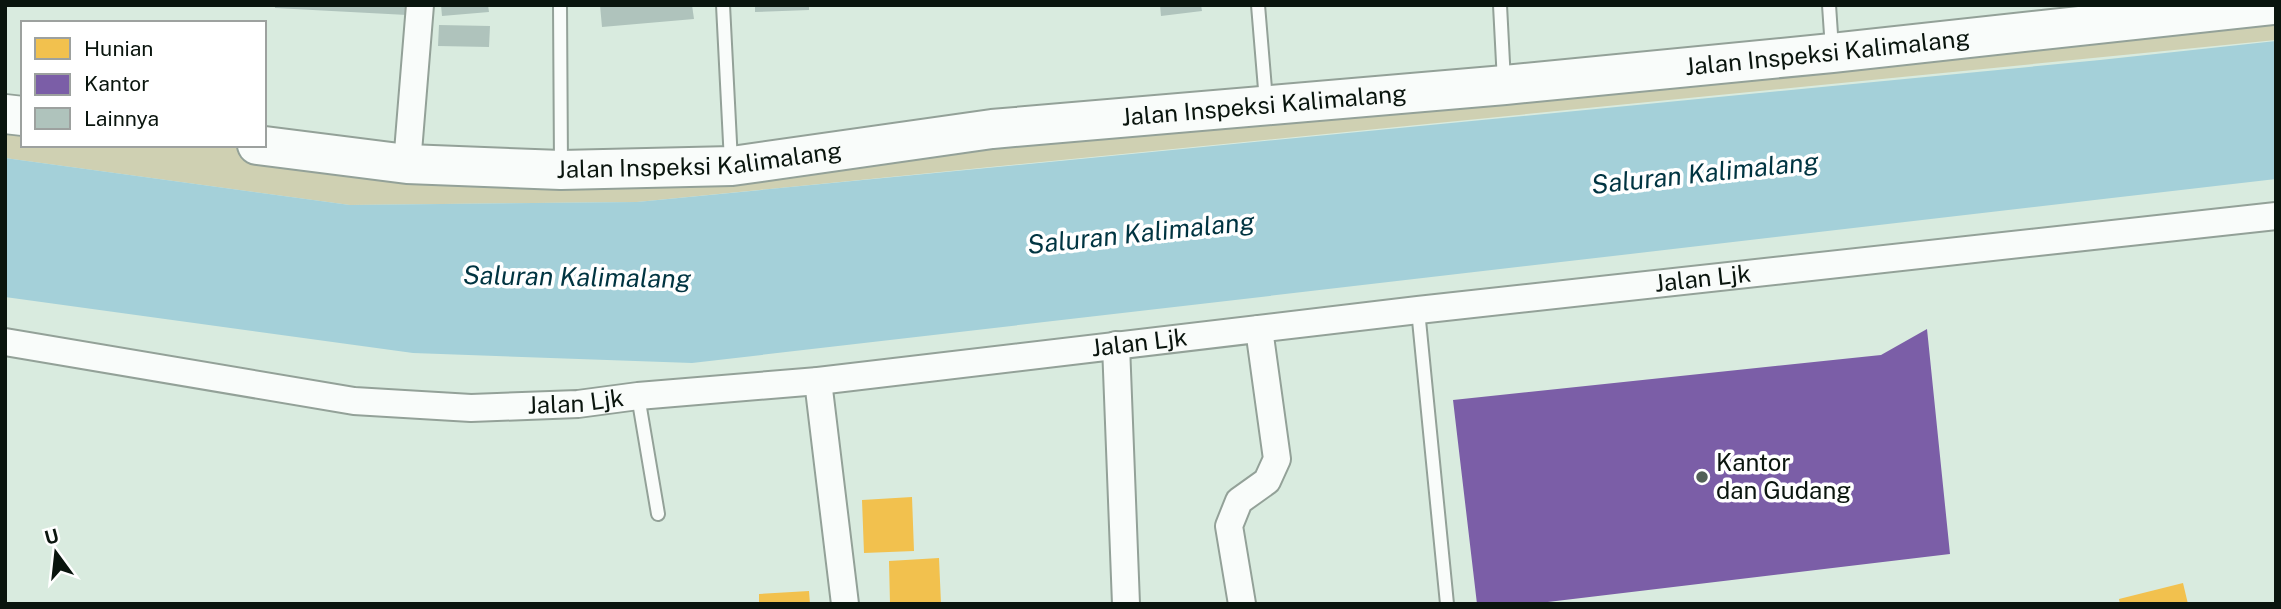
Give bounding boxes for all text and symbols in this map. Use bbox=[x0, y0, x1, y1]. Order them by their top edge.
legend bbox=[21, 21, 266, 147]
street label: Jalan Inspeksi Kalimalang bbox=[1684, 23, 1971, 80]
text: Hunian bbox=[84, 36, 153, 61]
text: Kantor bbox=[84, 71, 149, 96]
street label: Jalan Inspeksi Kalimalang bbox=[1120, 78, 1408, 131]
text: Lainnya bbox=[84, 106, 159, 131]
street label: Jalan Inspeksi Kalimalang bbox=[556, 136, 844, 183]
water label: Saluran Kalimalang bbox=[1590, 145, 1821, 200]
water label: Saluran Kalimalang bbox=[1026, 205, 1257, 260]
water label: Saluran Kalimalang bbox=[463, 259, 692, 294]
street label: Jalan Ljk bbox=[1653, 259, 1752, 297]
street label: Jalan Ljk bbox=[1090, 322, 1189, 362]
street label: Jalan Ljk bbox=[527, 383, 625, 419]
place label: Kantor dan Gudang bbox=[1716, 448, 1851, 504]
marker: Kantor dan Gudang bbox=[1694, 469, 1710, 485]
north arrow bbox=[21, 518, 91, 588]
text: U bbox=[42, 524, 61, 549]

